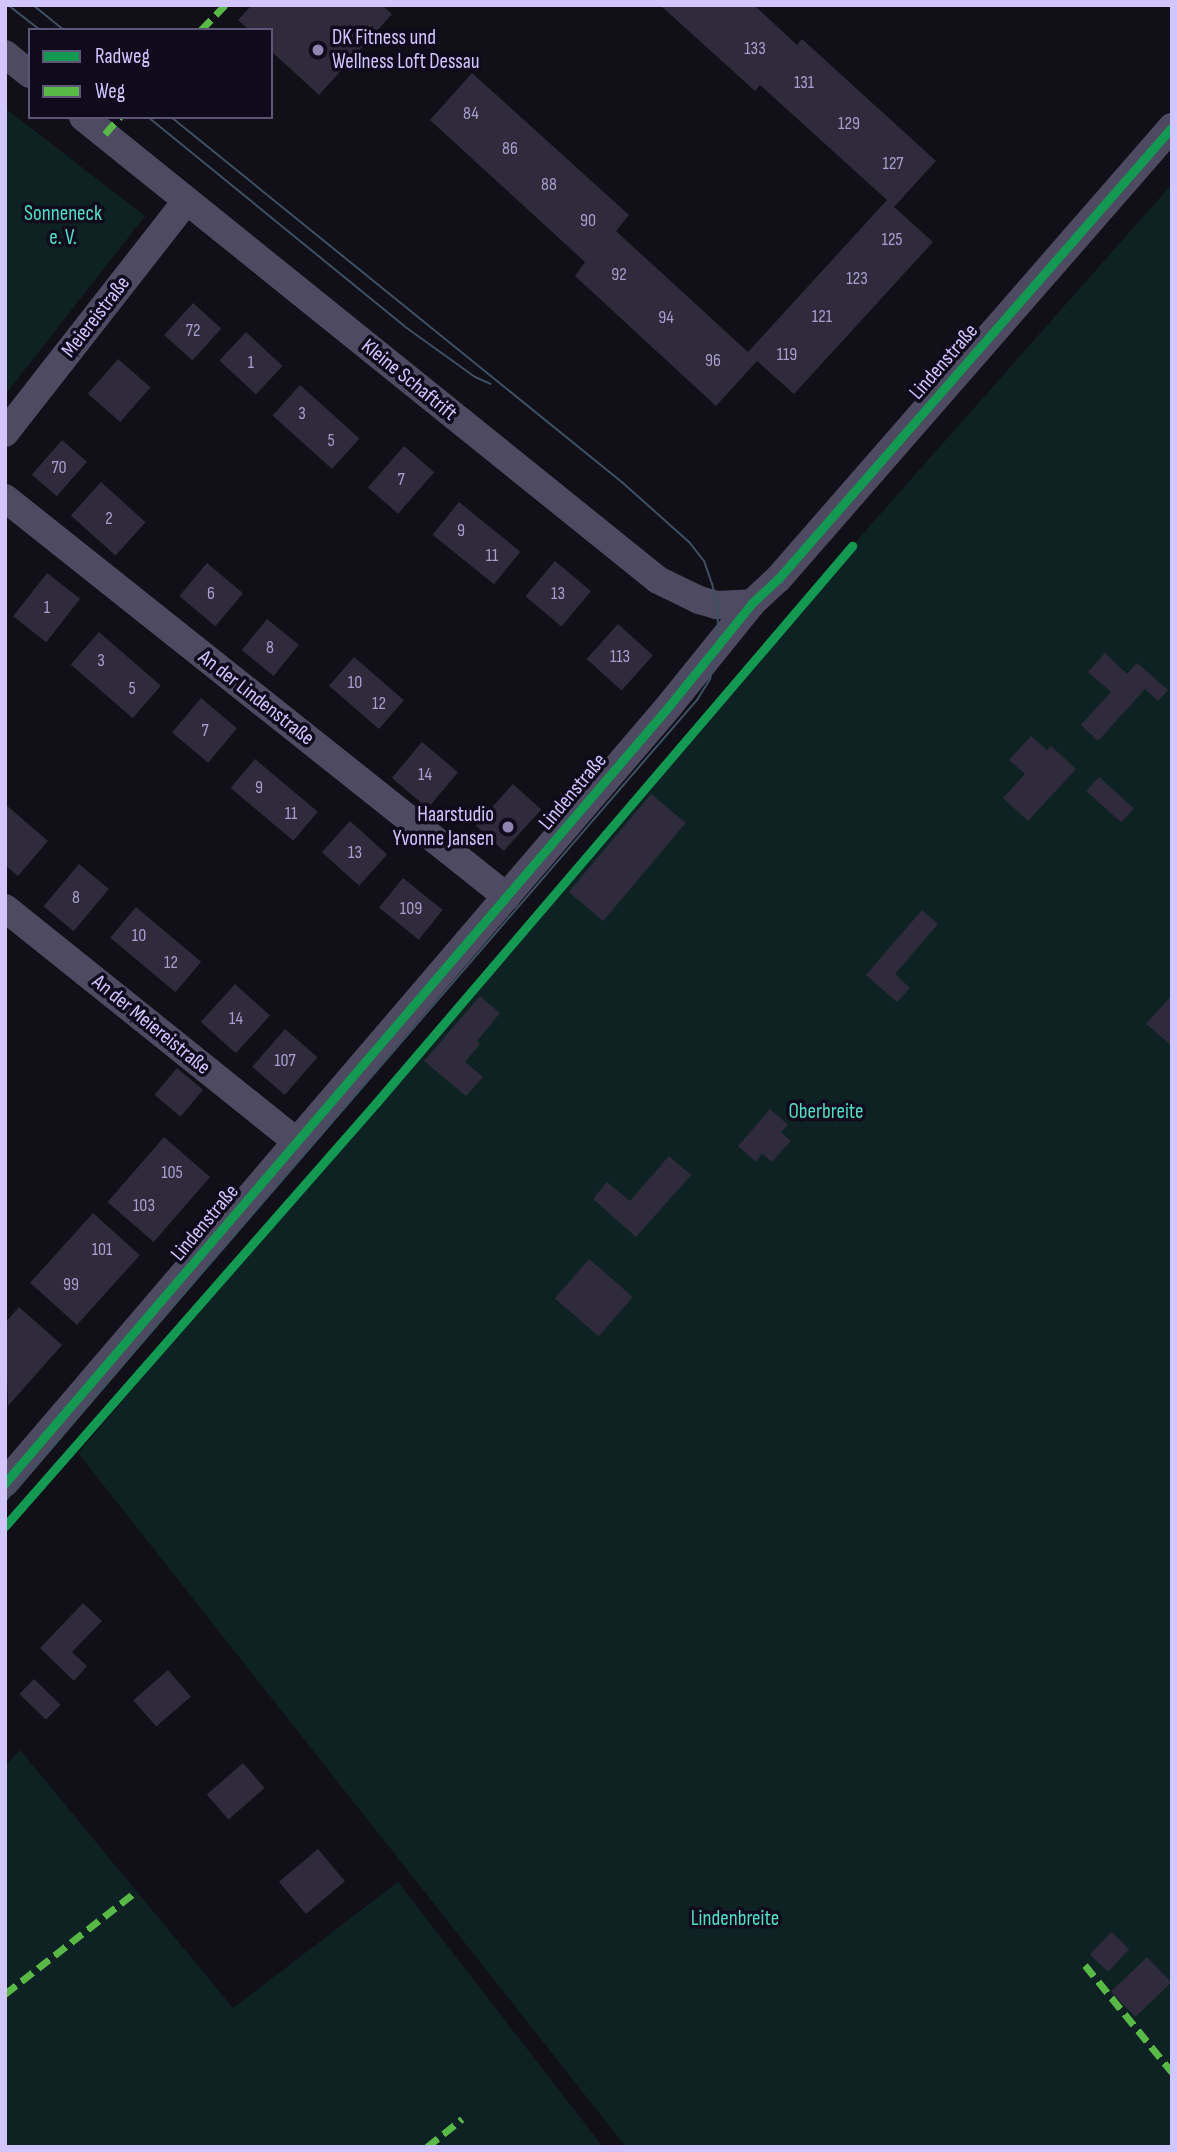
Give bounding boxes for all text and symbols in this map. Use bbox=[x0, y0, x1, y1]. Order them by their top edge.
place label: DK Fitness und Wellness Loft Dessau bbox=[332, 25, 480, 75]
legend bbox=[28, 28, 273, 119]
house number: 133 bbox=[744, 38, 766, 60]
marker: DK Fitness und Wellness Loft Dessau bbox=[310, 42, 326, 58]
text: Radweg bbox=[95, 44, 150, 69]
house number: 131 bbox=[794, 72, 814, 94]
text: Weg bbox=[95, 79, 125, 104]
house number: 84 bbox=[463, 103, 479, 125]
house number: 129 bbox=[838, 113, 860, 135]
house number: 86 bbox=[502, 138, 518, 160]
house number: 127 bbox=[882, 153, 904, 175]
house number: 88 bbox=[541, 174, 557, 196]
park label: Sonneneck e. V. bbox=[24, 201, 102, 251]
house number: 90 bbox=[580, 210, 596, 232]
house number: 125 bbox=[881, 229, 903, 251]
house number: 92 bbox=[611, 264, 627, 286]
house number: 123 bbox=[846, 268, 868, 290]
street label: Meiereistraße bbox=[56, 271, 136, 363]
house number: 121 bbox=[812, 306, 832, 328]
house number: 94 bbox=[658, 307, 674, 329]
street label: Lindenstraße bbox=[904, 319, 984, 405]
house number: 72 bbox=[186, 320, 200, 342]
street label: Kleine Schaftrift bbox=[356, 334, 462, 426]
house number: 119 bbox=[777, 344, 797, 366]
house number: 96 bbox=[705, 350, 721, 372]
house number: 1 bbox=[248, 352, 254, 374]
house number: 3 bbox=[298, 403, 306, 425]
house number: 5 bbox=[327, 430, 335, 452]
house number: 70 bbox=[51, 457, 67, 479]
house number: 7 bbox=[397, 469, 405, 491]
house number: 2 bbox=[105, 508, 113, 530]
house number: 9 bbox=[457, 520, 465, 542]
house number: 11 bbox=[486, 545, 498, 567]
house number: 6 bbox=[207, 583, 215, 605]
house number: 13 bbox=[551, 583, 565, 605]
house number: 1 bbox=[44, 597, 50, 619]
house number: 8 bbox=[266, 637, 274, 659]
street label: An der Lindenstraße bbox=[193, 645, 319, 751]
house number: 113 bbox=[610, 646, 630, 668]
house number: 3 bbox=[97, 650, 105, 672]
house number: 10 bbox=[348, 672, 362, 694]
house number: 5 bbox=[128, 678, 136, 700]
house number: 12 bbox=[372, 693, 386, 715]
house number: 7 bbox=[201, 720, 209, 742]
street label: Lindenstraße bbox=[534, 749, 612, 835]
house number: 14 bbox=[418, 764, 432, 786]
house number: 9 bbox=[255, 777, 263, 799]
place label: Haarstudio Yvonne Jansen bbox=[393, 802, 494, 852]
house number: 11 bbox=[285, 803, 297, 825]
marker: Haarstudio Yvonne Jansen bbox=[500, 819, 516, 835]
house number: 13 bbox=[348, 842, 362, 864]
house number: 8 bbox=[72, 887, 80, 909]
house number: 109 bbox=[400, 898, 422, 920]
house number: 10 bbox=[132, 925, 146, 947]
house number: 12 bbox=[164, 952, 178, 974]
street label: An der Meiereistraße bbox=[87, 970, 215, 1080]
house number: 14 bbox=[229, 1008, 243, 1030]
house number: 107 bbox=[274, 1050, 296, 1072]
park label: Oberbreite bbox=[789, 1099, 863, 1125]
house number: 105 bbox=[161, 1162, 183, 1184]
street label: Lindenstraße bbox=[166, 1180, 244, 1266]
house number: 103 bbox=[133, 1195, 155, 1217]
house number: 101 bbox=[92, 1239, 112, 1261]
house number: 99 bbox=[63, 1274, 79, 1296]
park label: Lindenbreite bbox=[691, 1906, 779, 1932]

